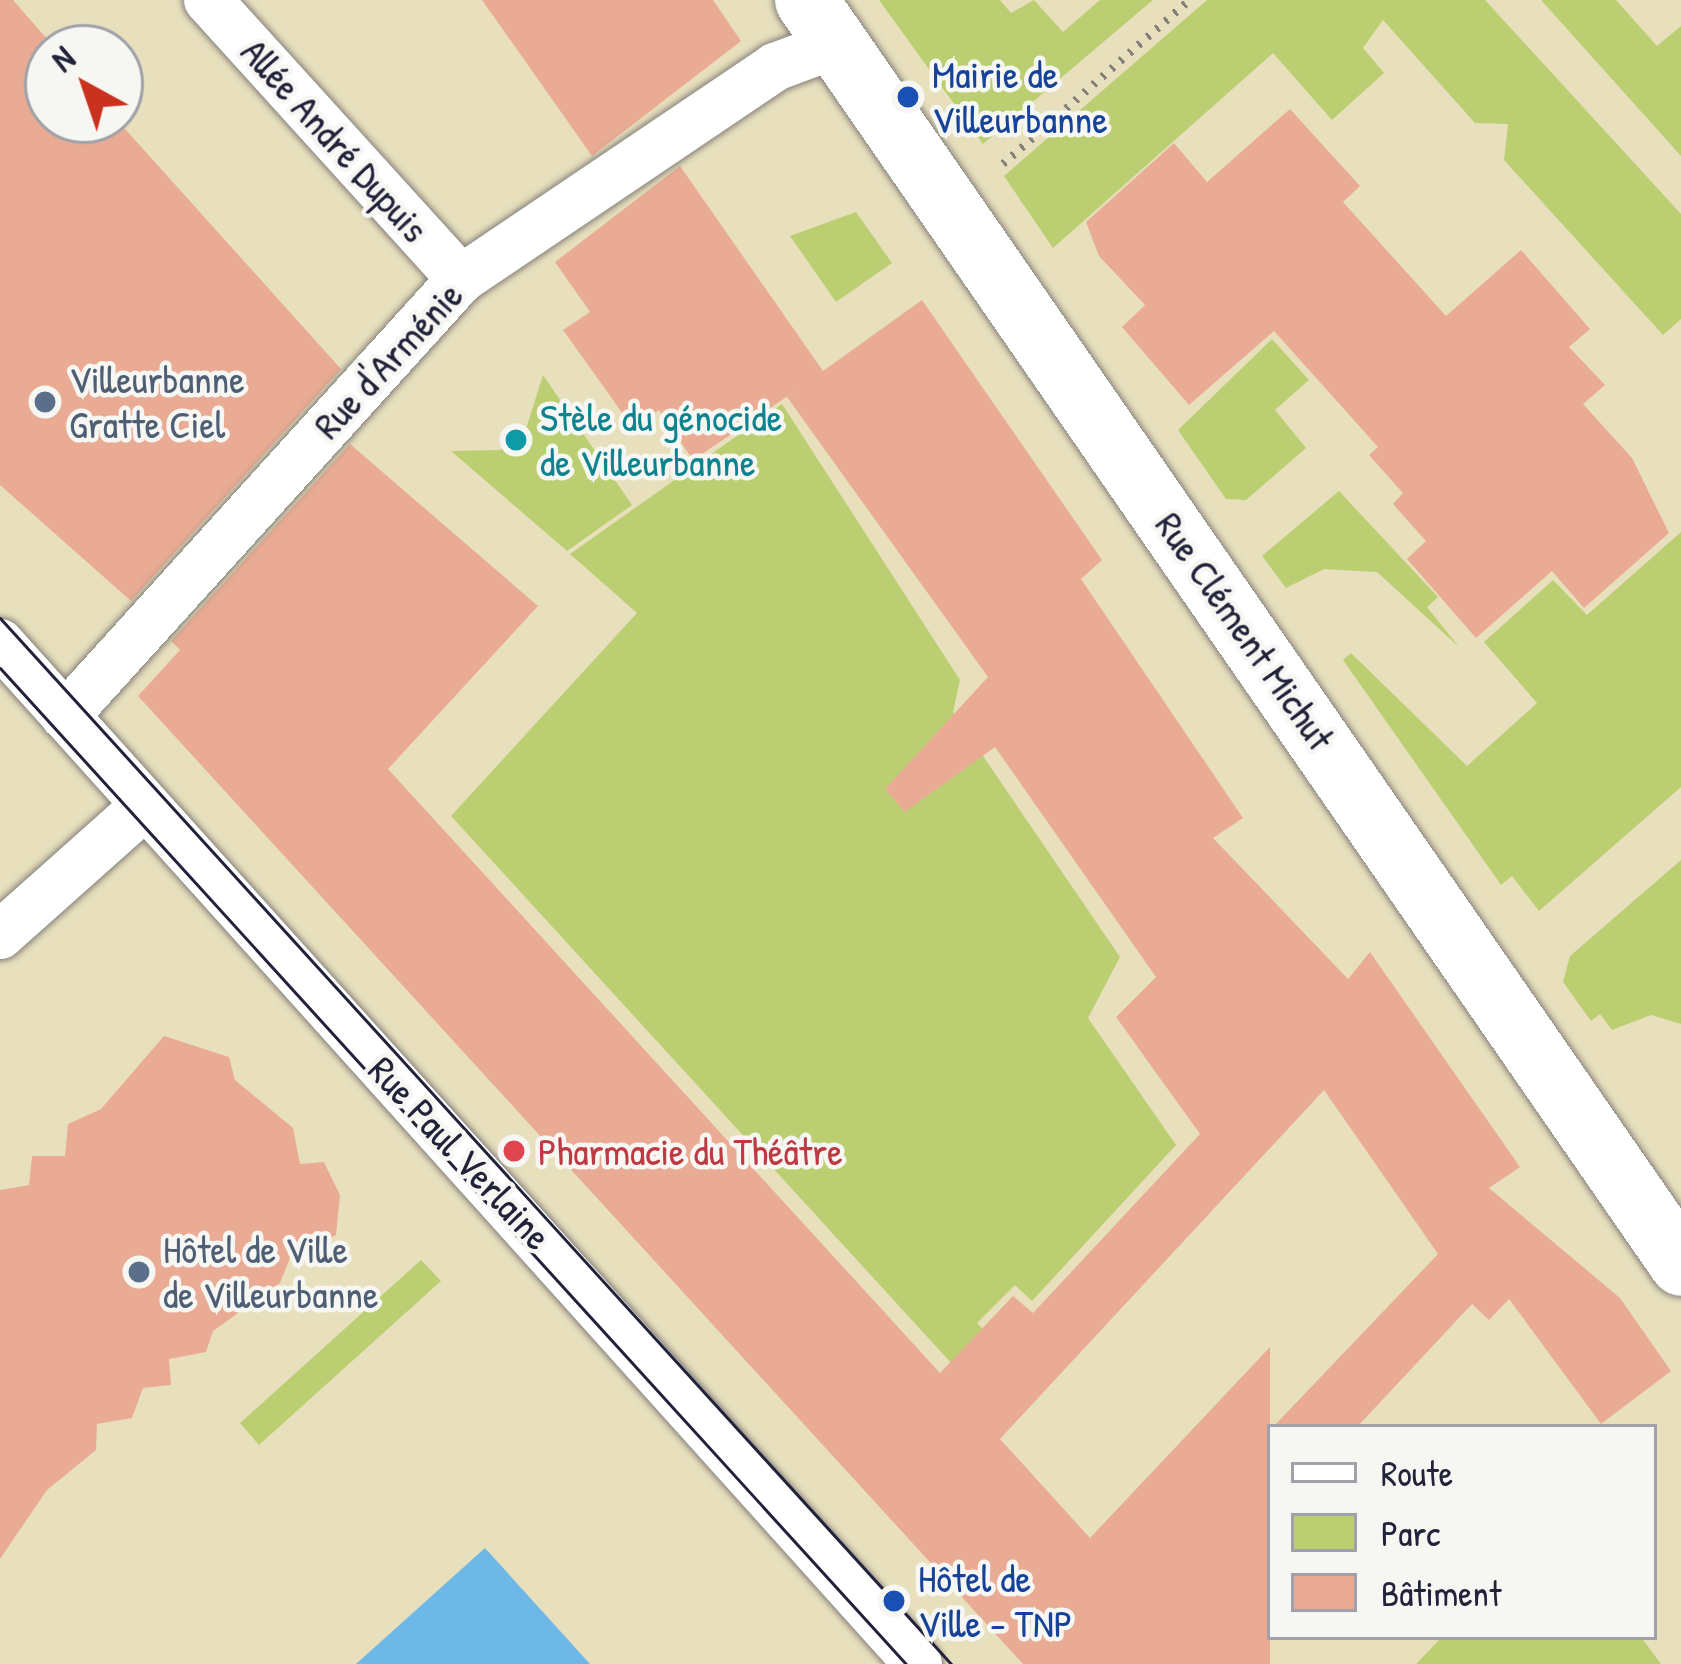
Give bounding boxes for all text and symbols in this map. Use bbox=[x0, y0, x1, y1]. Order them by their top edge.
north arrow bbox=[24, 24, 144, 144]
street label: Allée André Dupuis bbox=[231, 29, 439, 251]
text: N bbox=[42, 36, 84, 81]
place label: Mairie de Villeurbanne bbox=[932, 52, 1108, 143]
marker: Mairie de Villeurbanne bbox=[895, 84, 921, 110]
street label: Rue d'Arménie bbox=[304, 272, 472, 448]
place label: Villeurbanne Gratte Ciel bbox=[69, 357, 245, 448]
marker: Villeurbanne Gratte Ciel bbox=[32, 389, 58, 415]
place label: Stèle du génocide de Villeurbanne bbox=[540, 395, 782, 486]
marker: Stèle du génocide de Villeurbanne bbox=[503, 427, 529, 453]
street label: Rue Clément Michut bbox=[1146, 503, 1344, 759]
street label: Rue Paul Verlaine bbox=[359, 1047, 561, 1259]
place label: Pharmacie du Théâtre bbox=[538, 1128, 843, 1174]
marker: Pharmacie du Théâtre bbox=[501, 1138, 527, 1164]
place label: Hôtel de Ville de Villeurbanne bbox=[163, 1227, 378, 1318]
marker: Hôtel de Ville de Villeurbanne bbox=[126, 1259, 152, 1285]
legend bbox=[1267, 1424, 1657, 1640]
text: Route bbox=[1381, 1448, 1453, 1497]
text: Parc bbox=[1381, 1508, 1440, 1557]
place label: Hôtel de Ville - TNP bbox=[918, 1556, 1072, 1647]
text: Bâtiment bbox=[1381, 1568, 1501, 1617]
marker: Hôtel de Ville - TNP bbox=[881, 1588, 907, 1614]

